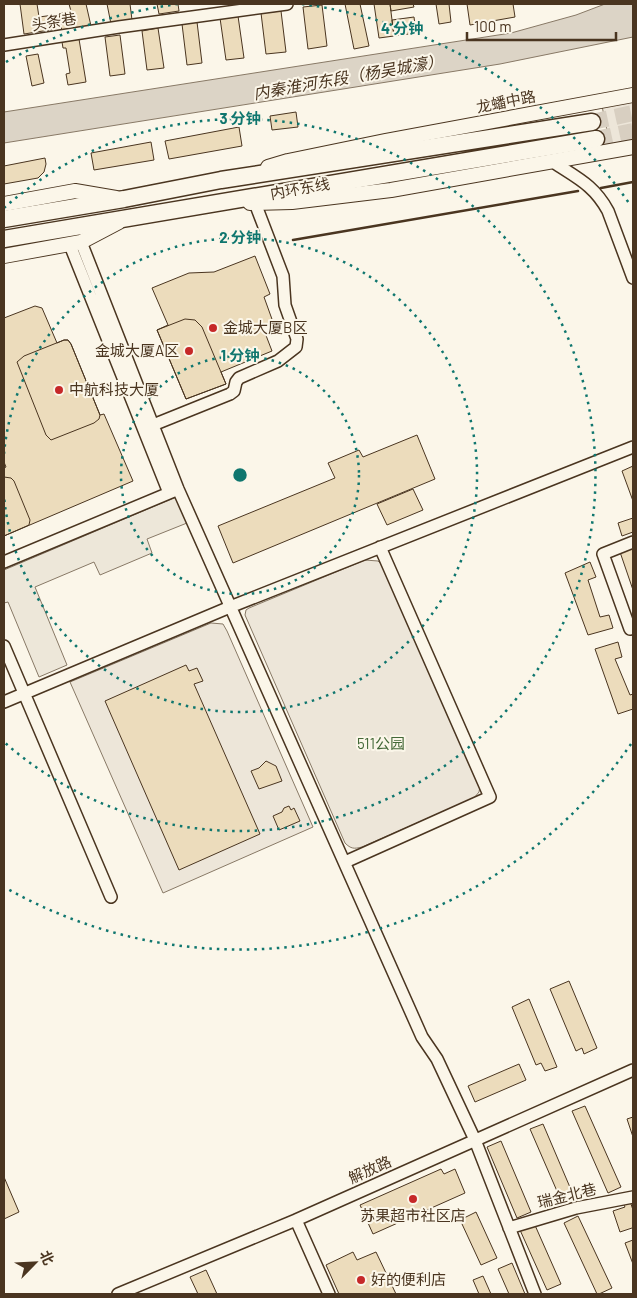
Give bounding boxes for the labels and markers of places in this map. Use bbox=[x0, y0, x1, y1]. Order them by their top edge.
place label: 金城大厦B区 bbox=[223, 318, 307, 336]
marker: 金城大厦B区 bbox=[207, 322, 219, 334]
place label: 金城大厦A区 bbox=[95, 341, 179, 359]
marker: 金城大厦A区 bbox=[183, 345, 195, 357]
place label: 中航科技大厦 bbox=[69, 380, 159, 398]
marker: 中航科技大厦 bbox=[53, 384, 65, 396]
centre of rings bbox=[231, 466, 249, 484]
marker: 苏果超市社区店 bbox=[407, 1193, 419, 1205]
place label: 苏果超市社区店 bbox=[360, 1206, 466, 1224]
place label: 好的便利店 bbox=[371, 1270, 446, 1288]
marker: 好的便利店 bbox=[355, 1274, 367, 1286]

